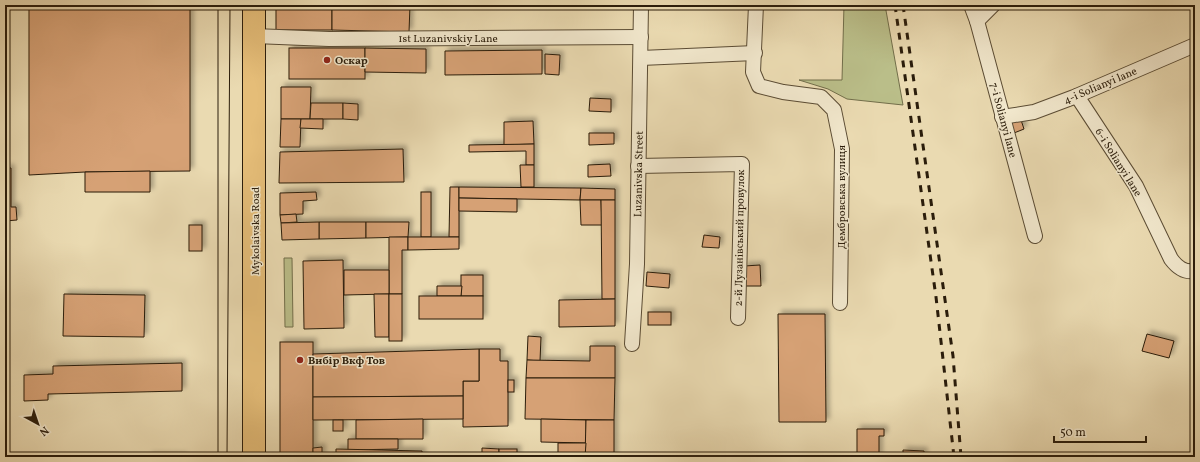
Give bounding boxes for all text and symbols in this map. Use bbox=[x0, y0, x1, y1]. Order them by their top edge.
street label: 1st Luzanivskiy Lane bbox=[398, 32, 498, 47]
place label: Оскар bbox=[335, 54, 368, 69]
marker: Оскар bbox=[322, 55, 332, 65]
street label: 4-i Solianyi lane bbox=[1062, 64, 1140, 109]
street label: 7-i Solianyi lane bbox=[985, 81, 1020, 160]
street label: 6-i Solianyi lane bbox=[1091, 126, 1145, 200]
street label: Luzanivska Street bbox=[631, 131, 648, 217]
street label: Дембровська вулиця bbox=[835, 145, 850, 249]
street label: 2-й Лузанівський провулок bbox=[732, 169, 749, 307]
street label: Mykolaivska Road bbox=[249, 187, 264, 275]
place label: Вибір Вкф Тов bbox=[308, 354, 385, 369]
marker: Вибір Вкф Тов bbox=[295, 355, 305, 365]
north arrow bbox=[18, 404, 58, 444]
scale bar bbox=[1054, 418, 1146, 444]
text: N bbox=[36, 422, 51, 439]
text: 50 m bbox=[1060, 425, 1086, 441]

